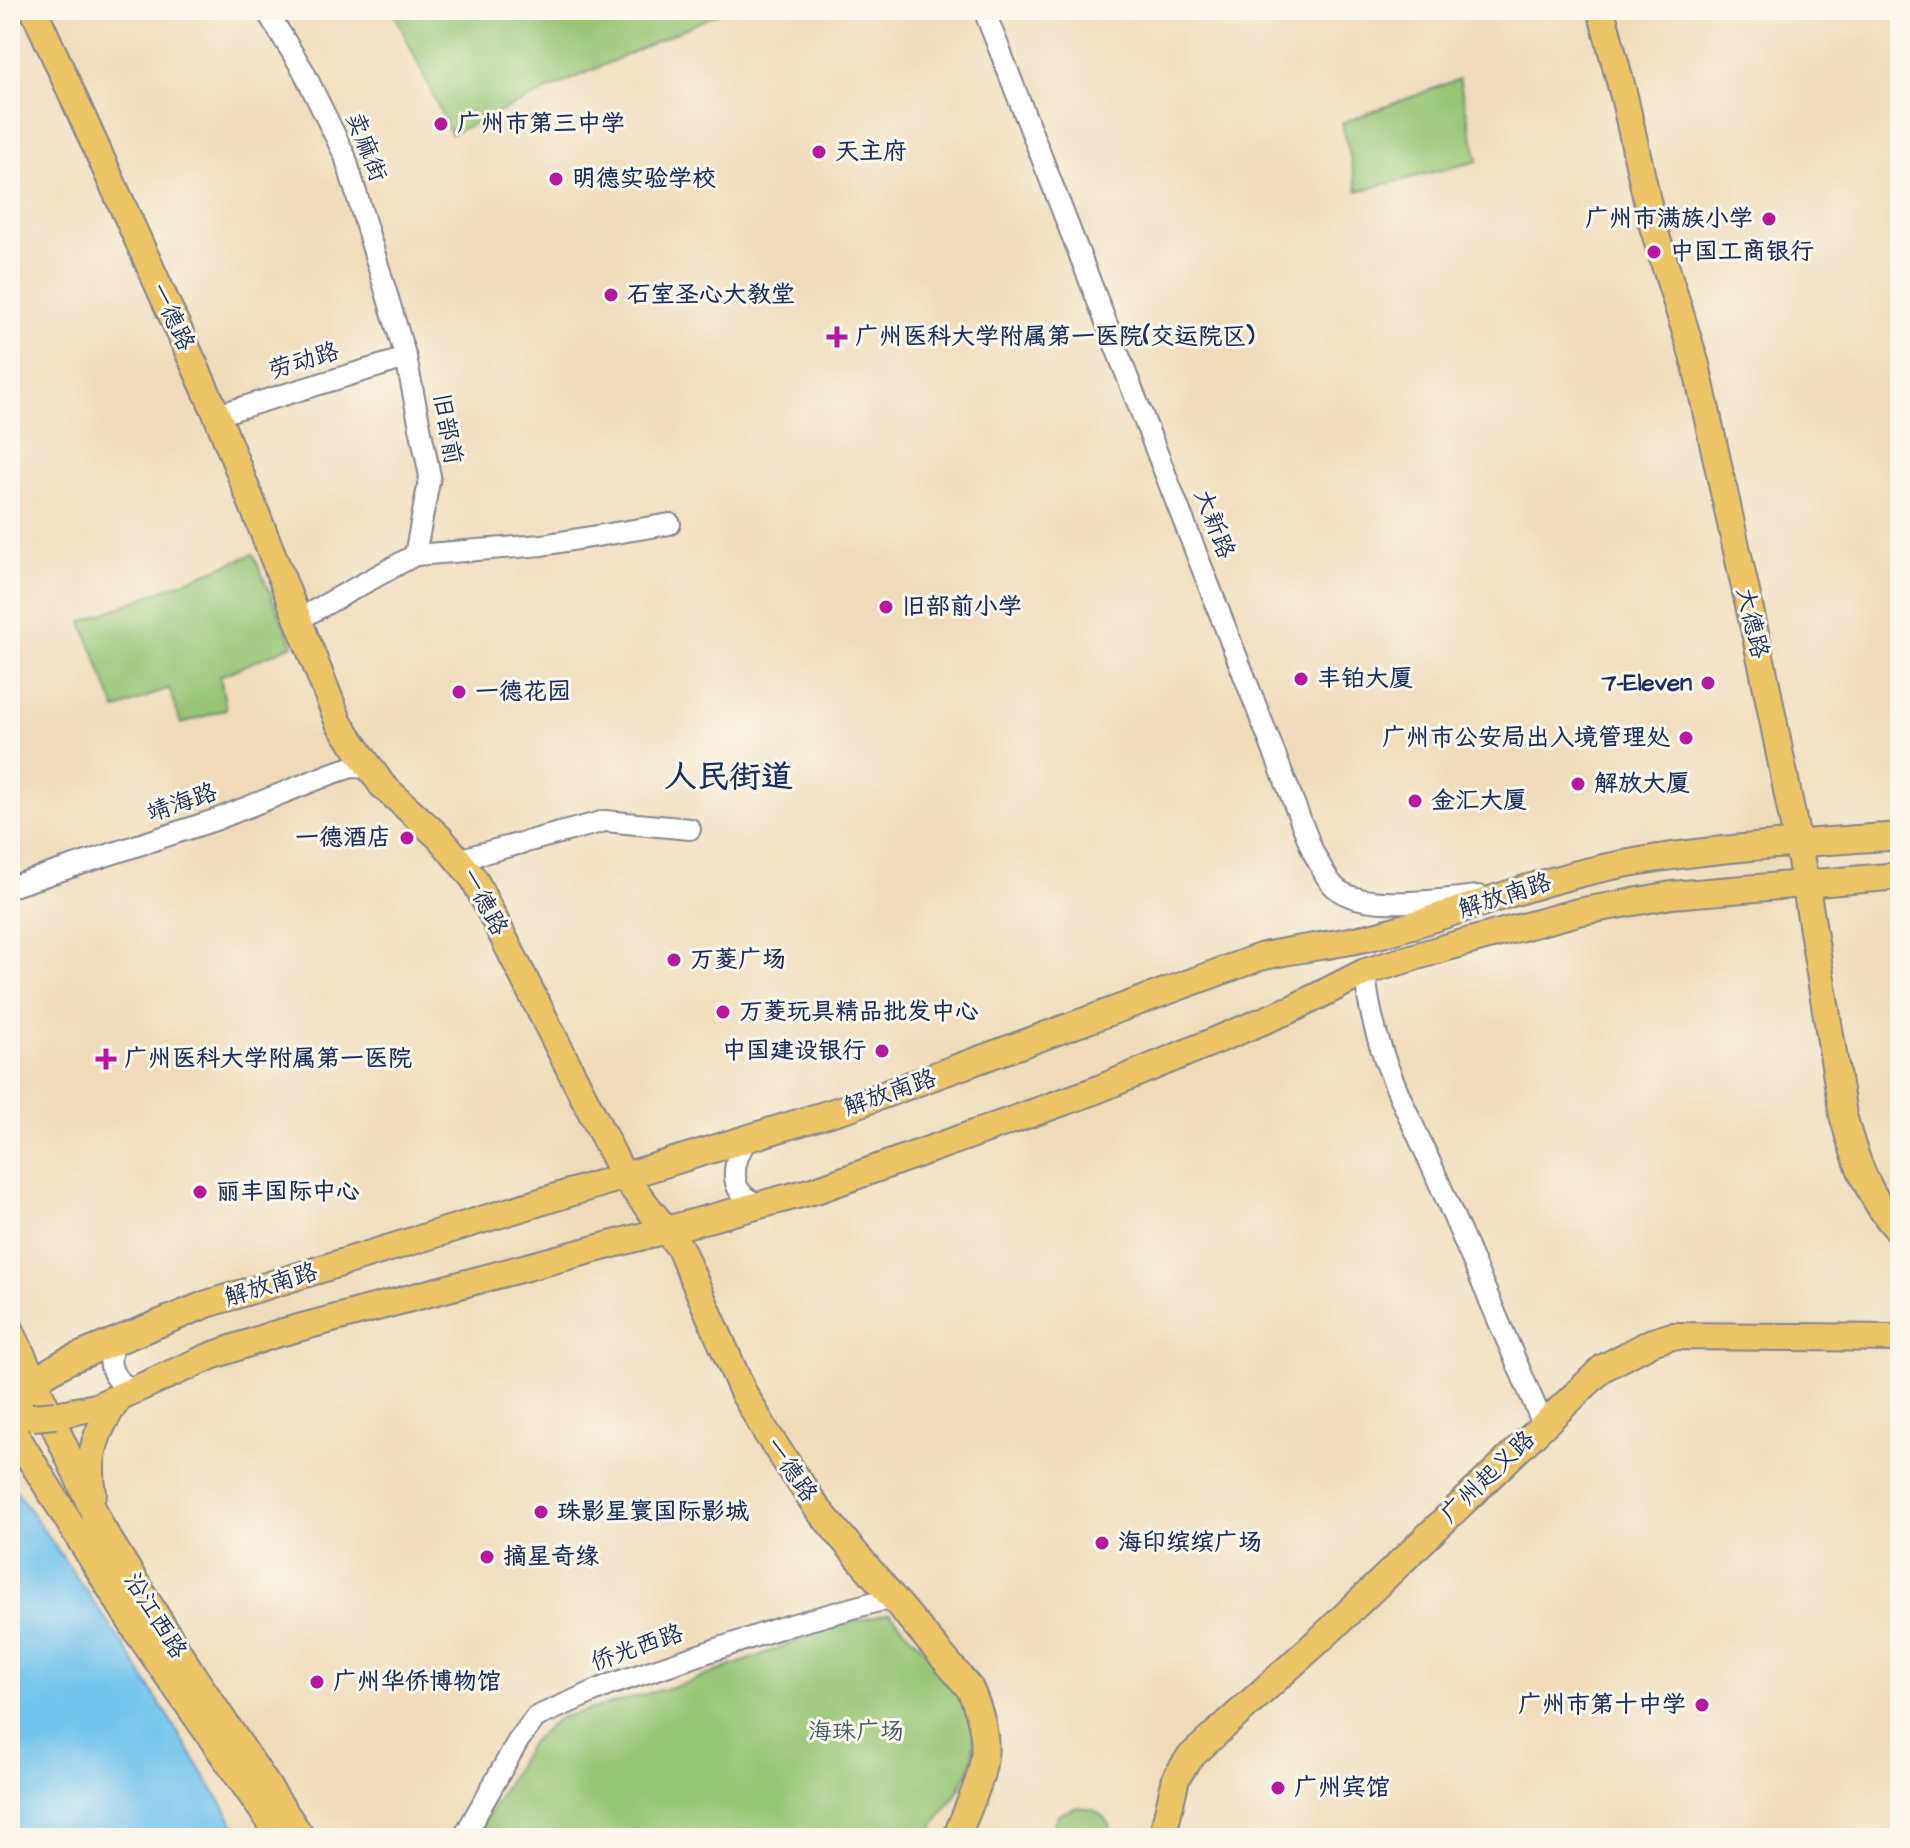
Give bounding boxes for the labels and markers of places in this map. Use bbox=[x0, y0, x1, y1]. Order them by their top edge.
place label: 广州市第三中学 bbox=[457, 107, 625, 141]
marker: 广州市第三中学 bbox=[432, 115, 450, 133]
place label: 天主府 bbox=[835, 135, 907, 169]
marker: 天主府 bbox=[810, 143, 828, 161]
place label: 明德实验学校 bbox=[572, 162, 716, 196]
marker: 明德实验学校 bbox=[547, 170, 565, 188]
place label: 广州市满族小学 bbox=[1585, 202, 1753, 236]
marker: 广州市满族小学 bbox=[1760, 210, 1778, 228]
place label: 中国工商银行 bbox=[1670, 235, 1814, 269]
marker: 中国工商银行 bbox=[1645, 243, 1663, 261]
place label: 石室圣心大教堂 bbox=[627, 278, 795, 312]
marker: 石室圣心大教堂 bbox=[602, 286, 620, 304]
place label: 广州医科大学附属第一医院(交运院区) bbox=[855, 320, 1255, 354]
marker: 广州医科大学附属第一医院(交运院区) bbox=[826, 326, 848, 348]
place label: 旧部前小学 bbox=[902, 590, 1022, 624]
marker: 旧部前小学 bbox=[877, 598, 895, 616]
place label: 丰铂大厦 bbox=[1317, 662, 1413, 696]
place label: 7-Eleven bbox=[1600, 666, 1692, 700]
marker: 丰铂大厦 bbox=[1292, 670, 1310, 688]
marker: 7-Eleven bbox=[1699, 674, 1717, 692]
place label: 一德花园 bbox=[475, 675, 571, 709]
marker: 一德花园 bbox=[450, 683, 468, 701]
place label: 广州市公安局出入境管理处 bbox=[1382, 721, 1671, 755]
marker: 广州市公安局出入境管理处 bbox=[1677, 729, 1695, 747]
place label: 解放大厦 bbox=[1594, 767, 1690, 801]
marker: 解放大厦 bbox=[1569, 775, 1587, 793]
place label: 金汇大厦 bbox=[1431, 784, 1527, 818]
marker: 金汇大厦 bbox=[1406, 792, 1424, 810]
place label: 一德酒店 bbox=[295, 821, 391, 855]
marker: 一德酒店 bbox=[398, 829, 416, 847]
place label: 万菱广场 bbox=[690, 943, 786, 977]
marker: 万菱广场 bbox=[665, 951, 683, 969]
place label: 万菱玩具精品批发中心 bbox=[739, 995, 979, 1029]
marker: 万菱玩具精品批发中心 bbox=[714, 1003, 732, 1021]
place label: 中国建设银行 bbox=[722, 1034, 866, 1068]
place label: 广州医科大学附属第一医院 bbox=[124, 1042, 412, 1076]
marker: 中国建设银行 bbox=[873, 1042, 891, 1060]
marker: 广州医科大学附属第一医院 bbox=[95, 1048, 117, 1070]
place label: 丽丰国际中心 bbox=[216, 1175, 360, 1209]
marker: 丽丰国际中心 bbox=[191, 1183, 209, 1201]
place label: 珠影星寰国际影城 bbox=[557, 1495, 749, 1529]
marker: 珠影星寰国际影城 bbox=[532, 1503, 550, 1521]
place label: 海印缤缤广场 bbox=[1118, 1526, 1262, 1560]
marker: 海印缤缤广场 bbox=[1093, 1534, 1111, 1552]
place label: 摘星奇缘 bbox=[503, 1540, 599, 1574]
marker: 摘星奇缘 bbox=[478, 1548, 496, 1566]
place label: 广州华侨博物馆 bbox=[333, 1665, 501, 1699]
marker: 广州华侨博物馆 bbox=[308, 1673, 326, 1691]
place label: 广州市第十中学 bbox=[1518, 1688, 1686, 1722]
marker: 广州市第十中学 bbox=[1693, 1696, 1711, 1714]
place label: 广州宾馆 bbox=[1294, 1771, 1390, 1805]
marker: 广州宾馆 bbox=[1269, 1779, 1287, 1797]

